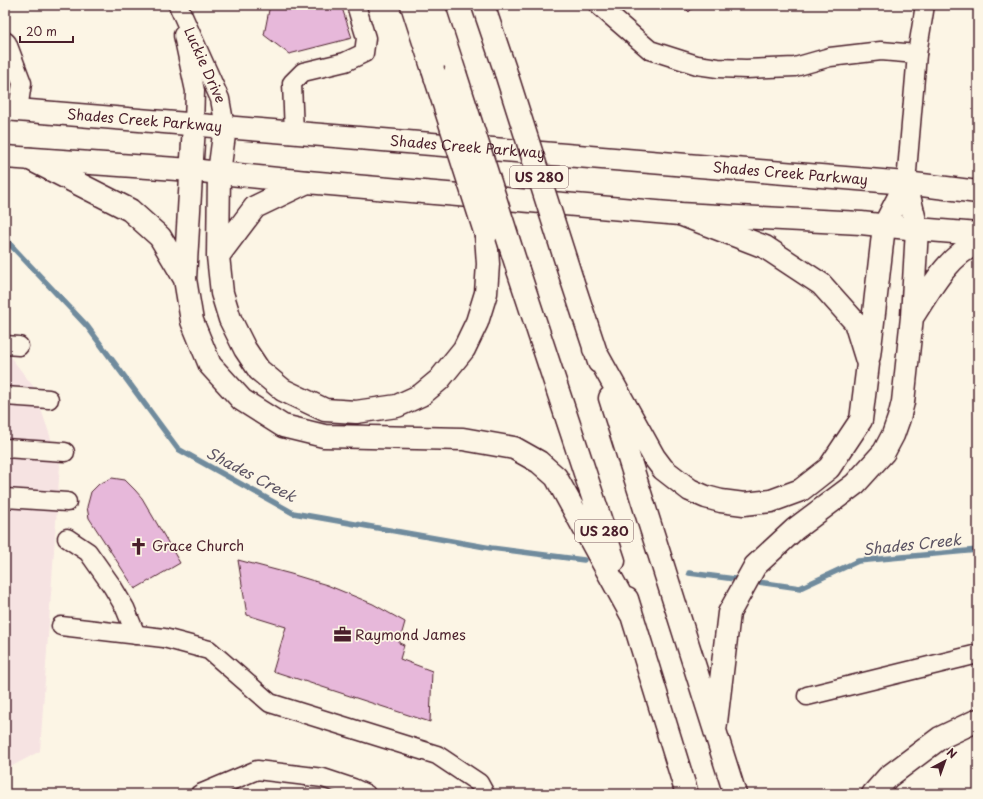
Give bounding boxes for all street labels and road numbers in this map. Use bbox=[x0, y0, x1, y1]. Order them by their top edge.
street label: Luckie Drive bbox=[179, 24, 232, 105]
street label: Shades Creek Parkway bbox=[66, 103, 223, 137]
street label: Shades Creek Parkway bbox=[389, 130, 546, 163]
street label: Shades Creek Parkway bbox=[712, 156, 869, 190]
road number: US 280 bbox=[510, 166, 568, 188]
road number: US 280 bbox=[575, 520, 633, 542]

